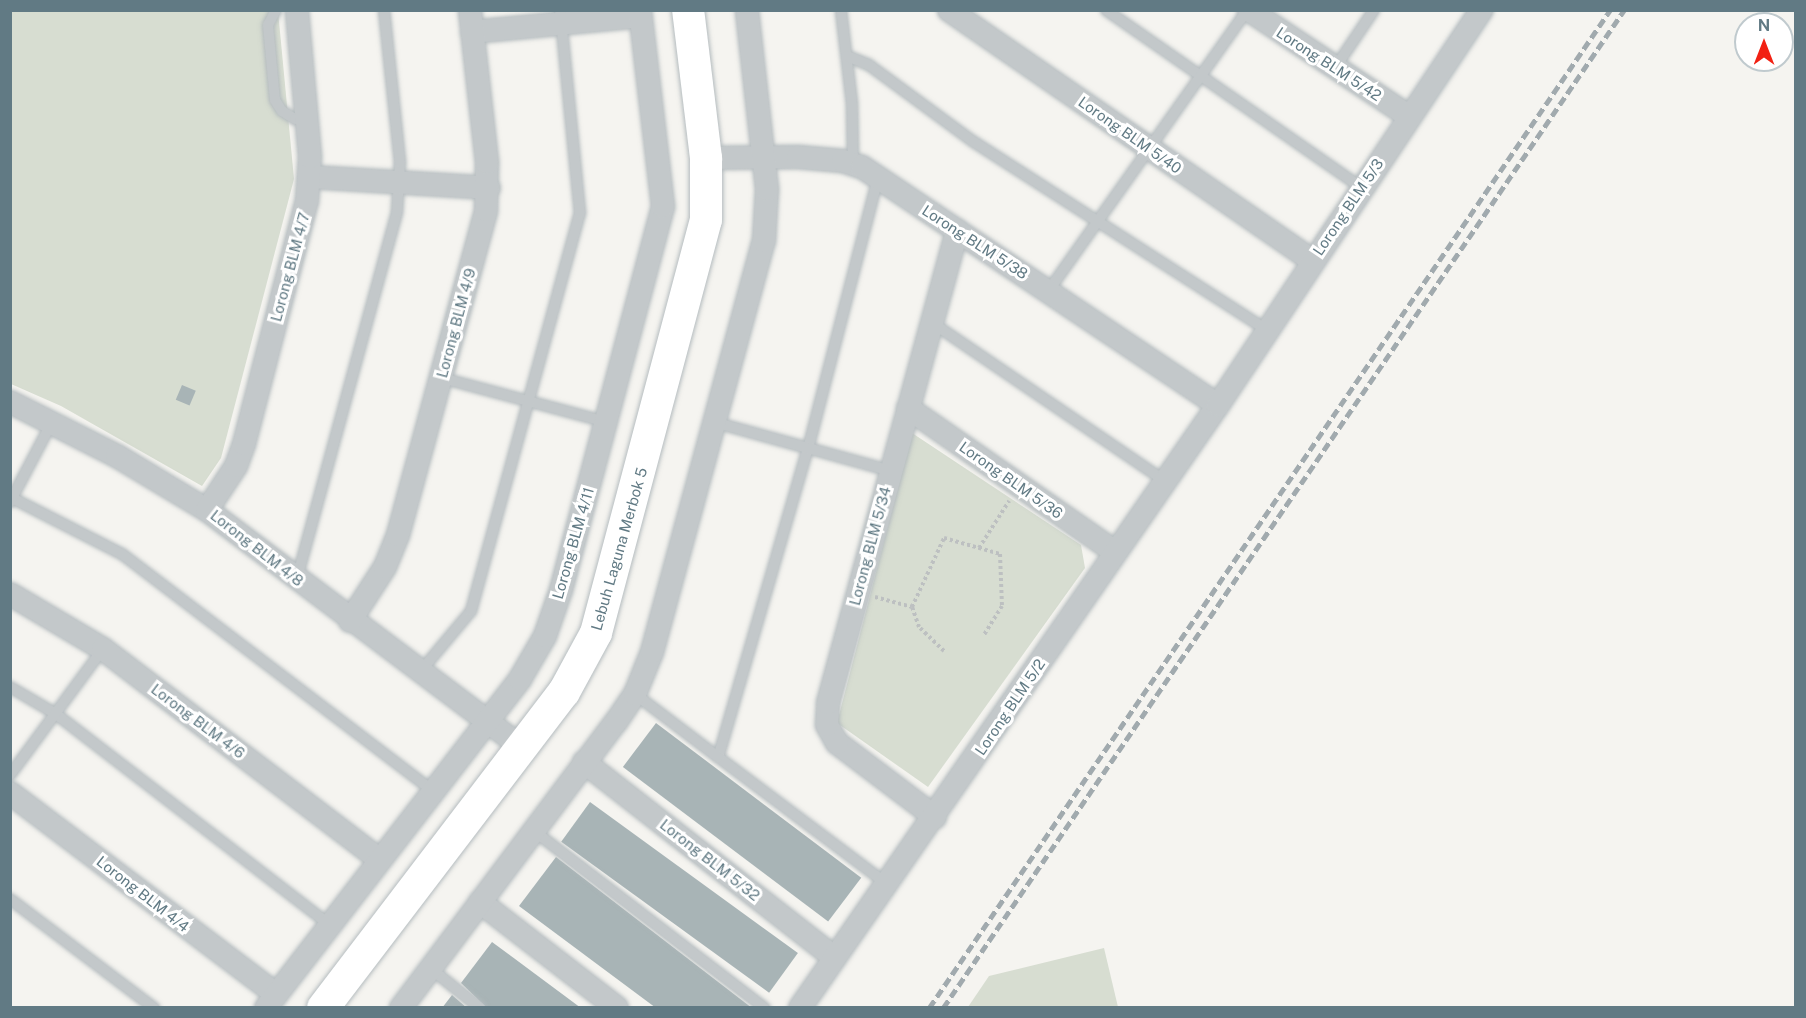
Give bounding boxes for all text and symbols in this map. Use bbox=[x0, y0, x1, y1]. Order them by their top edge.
north arrow bbox=[1734, 12, 1794, 72]
text: N bbox=[1758, 16, 1770, 35]
street label: Lorong BLM 5/42 bbox=[1273, 23, 1385, 105]
street label: Lorong BLM 5/40 bbox=[1075, 93, 1185, 177]
street label: Lorong BLM 5/3 bbox=[1309, 155, 1387, 259]
street label: Lorong BLM 5/38 bbox=[919, 201, 1031, 283]
street label: Lorong BLM 4/7 bbox=[267, 211, 313, 323]
street label: Lorong BLM 4/9 bbox=[433, 266, 479, 380]
street label: Lorong BLM 5/36 bbox=[956, 438, 1066, 522]
street label: Lebuh Laguna Merbok 5 bbox=[587, 465, 651, 633]
street label: Lorong BLM 4/11 bbox=[548, 485, 598, 601]
street label: Lorong BLM 5/34 bbox=[845, 485, 895, 607]
street label: Lorong BLM 4/8 bbox=[207, 506, 307, 590]
street label: Lorong BLM 5/2 bbox=[971, 655, 1049, 759]
street label: Lorong BLM 4/6 bbox=[148, 680, 248, 762]
street label: Lorong BLM 5/32 bbox=[657, 815, 763, 905]
street label: Lorong BLM 4/4 bbox=[93, 852, 193, 936]

